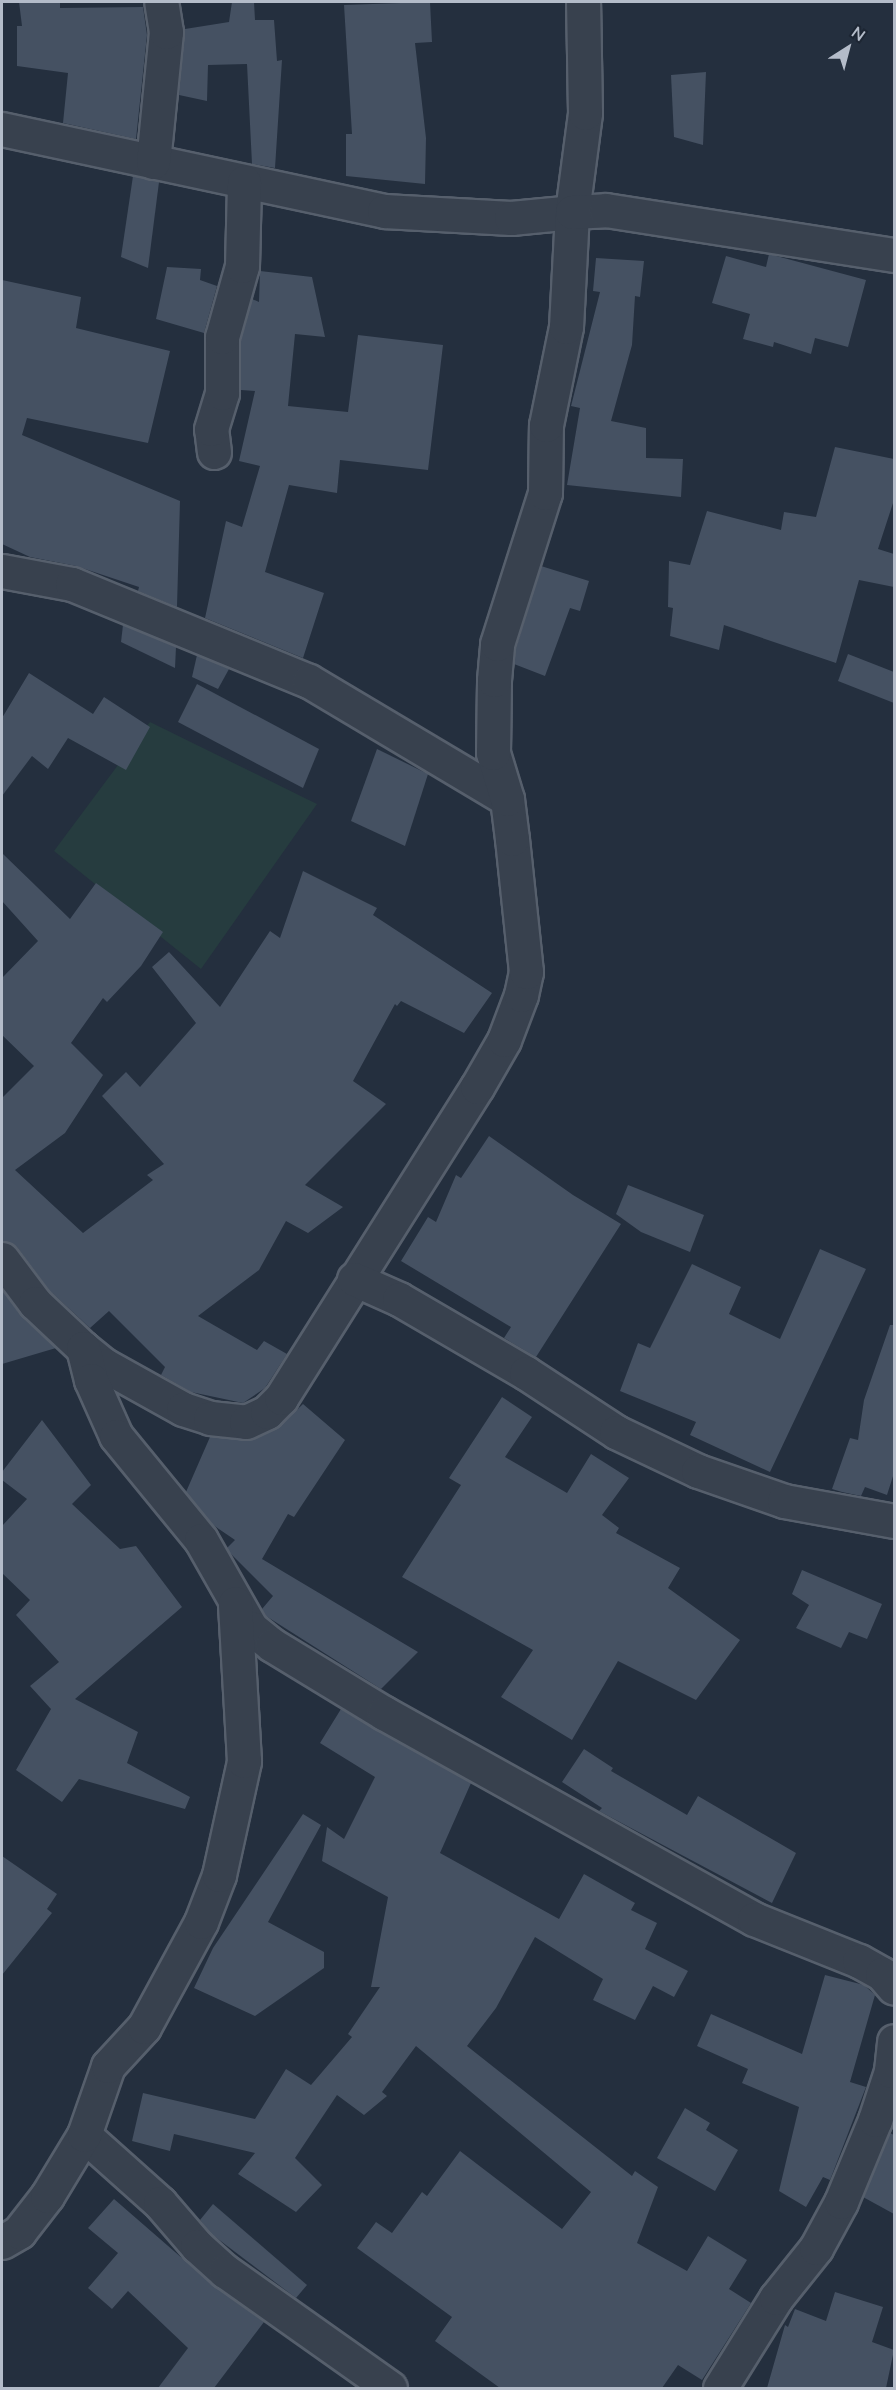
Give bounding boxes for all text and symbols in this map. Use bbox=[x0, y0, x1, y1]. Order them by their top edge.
north arrow bbox=[818, 18, 878, 78]
text: N bbox=[848, 22, 869, 45]

